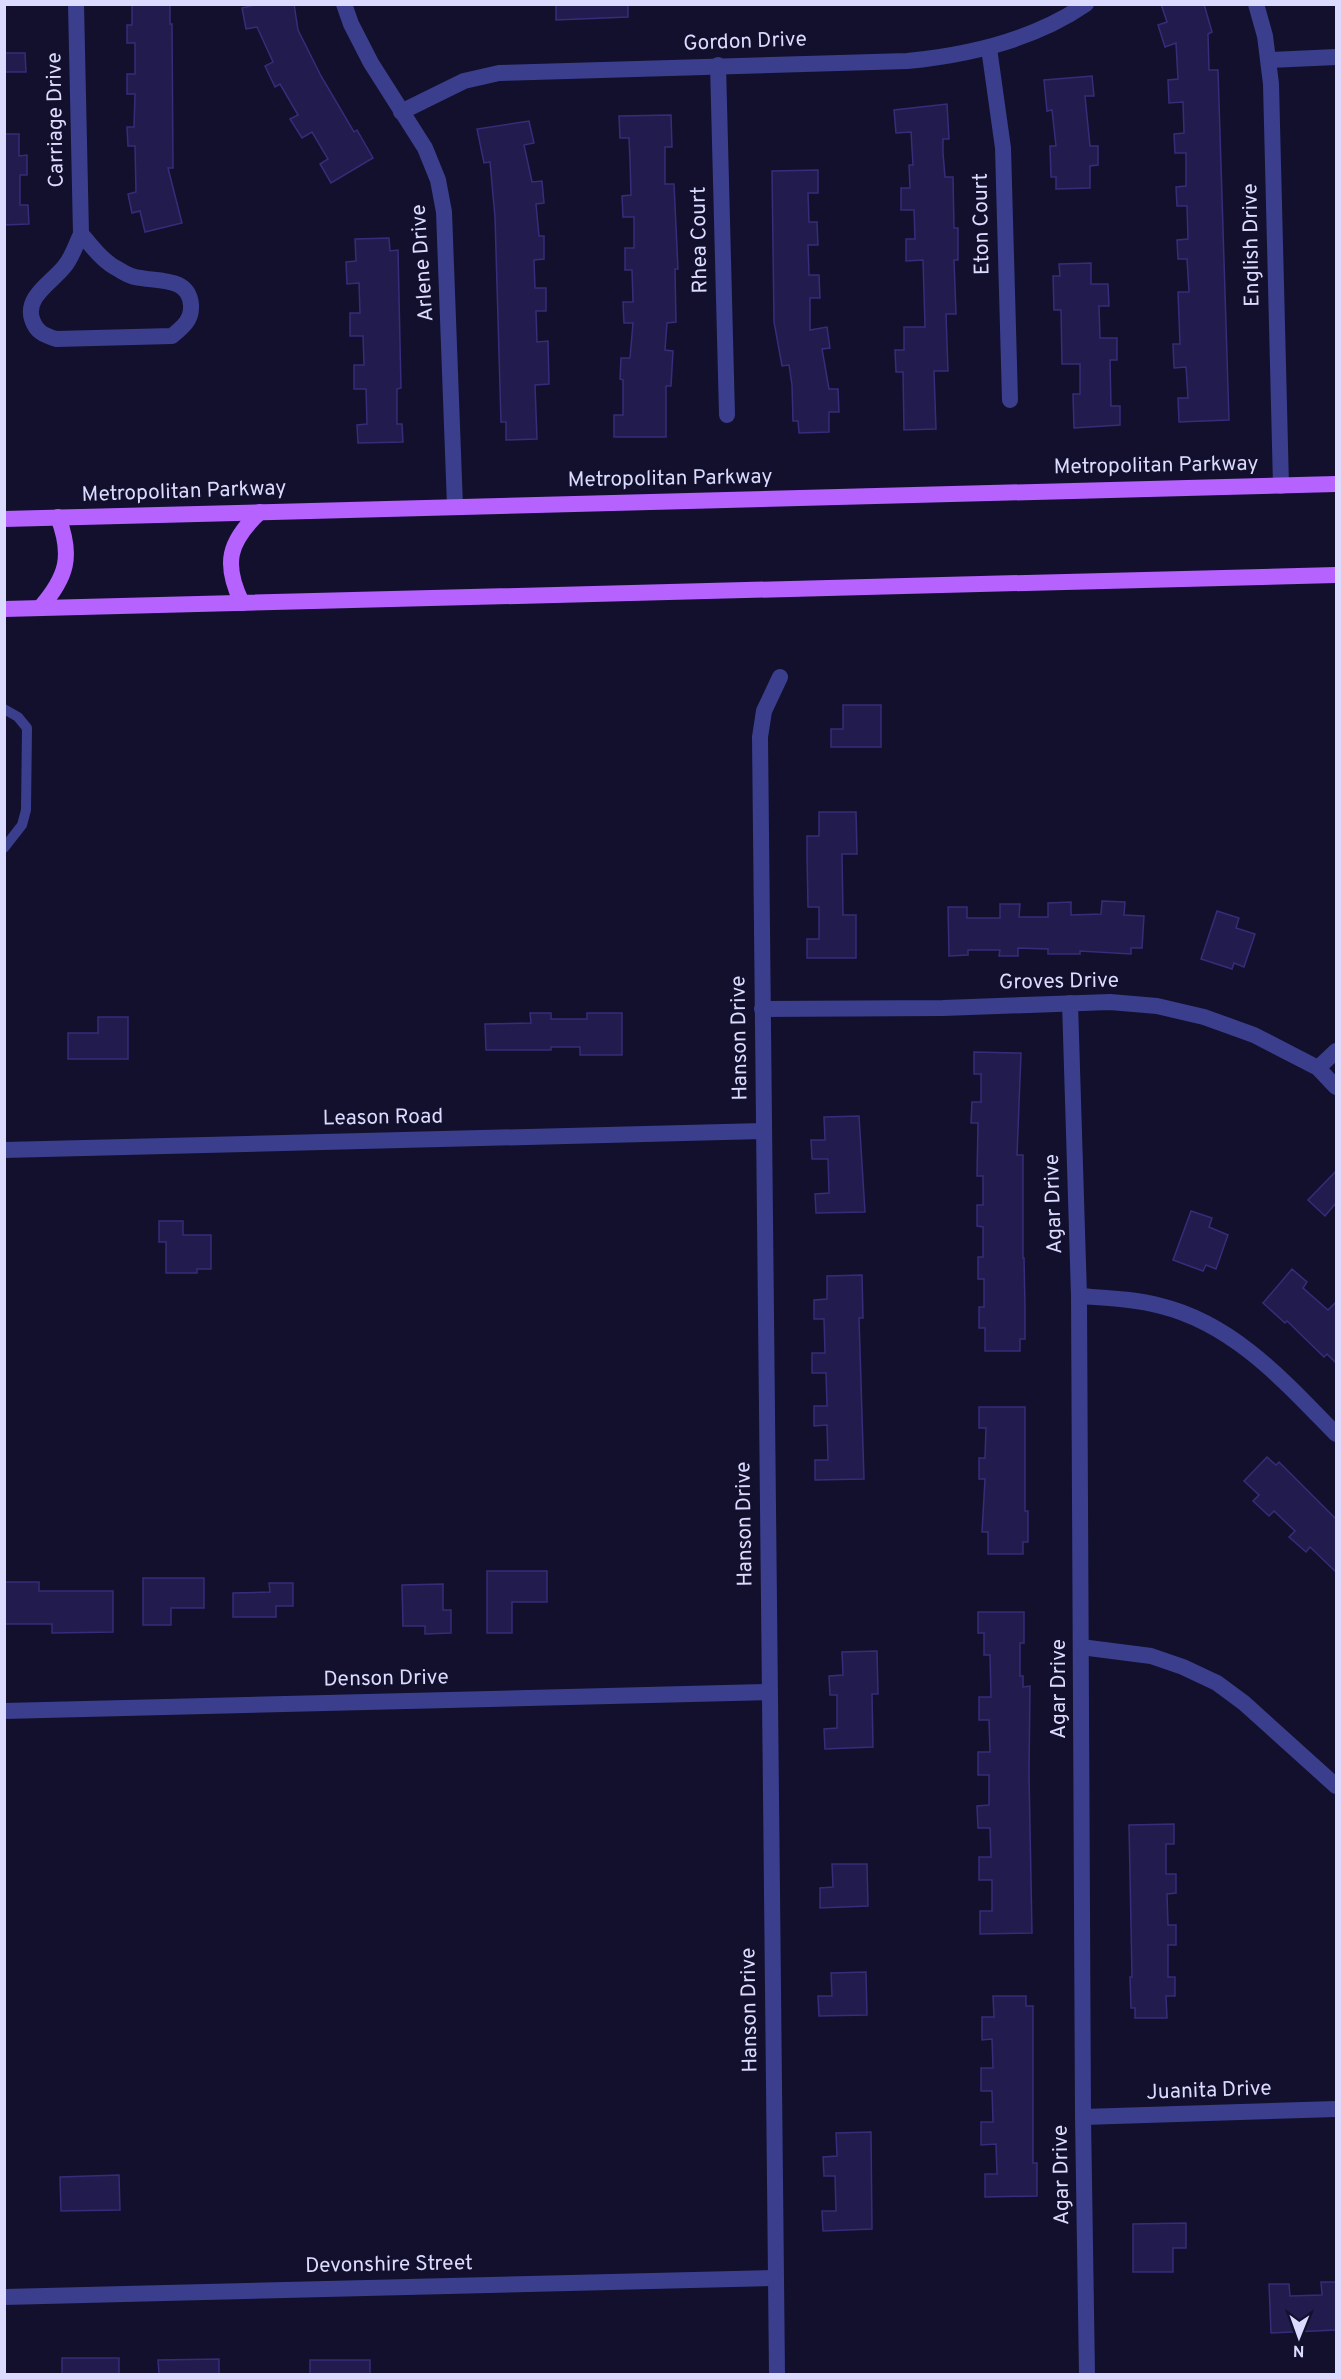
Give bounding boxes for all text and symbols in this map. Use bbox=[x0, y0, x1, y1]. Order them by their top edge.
street label: Gordon Drive bbox=[683, 26, 807, 58]
street label: Carriage Drive bbox=[41, 52, 71, 188]
street label: Eton Court bbox=[968, 173, 996, 275]
street label: English Drive bbox=[1237, 183, 1267, 307]
street label: Rhea Court bbox=[686, 186, 714, 294]
street label: Arlene Drive bbox=[405, 203, 441, 323]
street label: Metropolitan Parkway bbox=[1053, 451, 1259, 481]
street label: Metropolitan Parkway bbox=[567, 464, 773, 494]
street label: Metropolitan Parkway bbox=[81, 475, 287, 509]
street label: Groves Drive bbox=[999, 967, 1119, 997]
street label: Hanson Drive bbox=[725, 975, 755, 1101]
street label: Leason Road bbox=[322, 1103, 444, 1133]
street label: Agar Drive bbox=[1039, 1153, 1069, 1255]
street label: Hanson Drive bbox=[730, 1461, 760, 1587]
street label: Agar Drive bbox=[1046, 1639, 1073, 1739]
street label: Denson Drive bbox=[323, 1664, 449, 1694]
street label: Hanson Drive bbox=[735, 1947, 765, 2073]
street label: Juanita Drive bbox=[1146, 2075, 1272, 2107]
street label: Agar Drive bbox=[1048, 2125, 1076, 2225]
street label: Devonshire Street bbox=[305, 2250, 473, 2280]
north arrow bbox=[1269, 2307, 1329, 2367]
text: N bbox=[1293, 2340, 1305, 2360]

